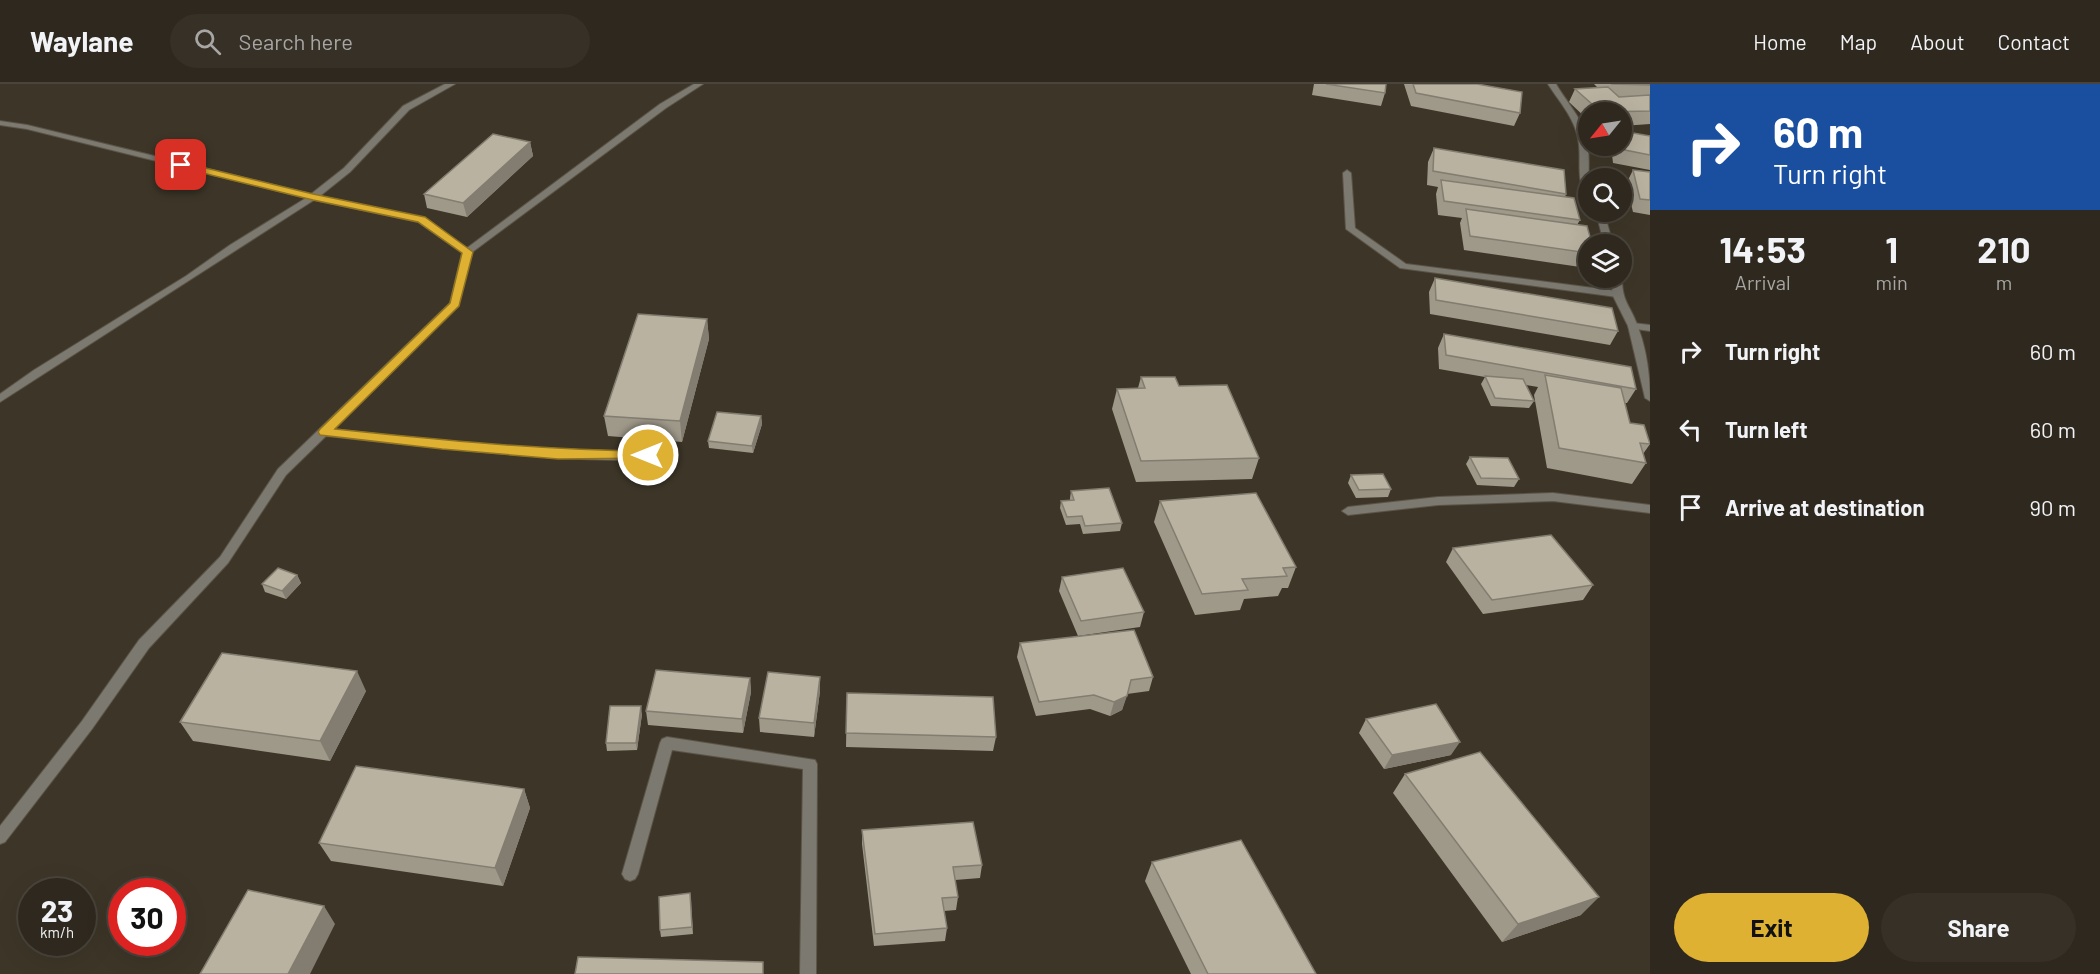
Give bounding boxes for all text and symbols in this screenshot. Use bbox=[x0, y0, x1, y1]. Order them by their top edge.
search box bbox=[170, 14, 590, 68]
text: Waylane bbox=[30, 24, 134, 58]
icon: search bbox=[191, 25, 224, 58]
text: Search here bbox=[239, 28, 353, 54]
text: Home bbox=[1753, 29, 1807, 54]
text: Map bbox=[1840, 29, 1877, 54]
text: About bbox=[1910, 29, 1965, 54]
text: Contact bbox=[1998, 29, 2070, 54]
north arrow bbox=[1578, 102, 1632, 156]
map controls bbox=[1578, 102, 1632, 288]
text: 60 m bbox=[1773, 106, 1863, 156]
icon: right bbox=[1674, 108, 1752, 186]
pin bbox=[155, 139, 206, 190]
icon: arrive bbox=[164, 148, 197, 181]
text: Turn right bbox=[1773, 157, 1887, 189]
button: search bbox=[1578, 168, 1632, 222]
text: 14:53 bbox=[1719, 227, 1806, 270]
text: 1 bbox=[1885, 227, 1898, 270]
text: 210 bbox=[1977, 227, 2031, 270]
button: layers bbox=[1578, 234, 1632, 288]
text: Arrival bbox=[1735, 270, 1791, 294]
text: min bbox=[1875, 270, 1908, 294]
text: m bbox=[1996, 270, 2012, 294]
icon: right bbox=[1674, 335, 1707, 368]
text: Turn right bbox=[1725, 338, 1820, 364]
text: 60 m bbox=[2030, 338, 2076, 364]
icon: left bbox=[1674, 413, 1707, 446]
text: Turn left bbox=[1725, 416, 1808, 442]
text: 60 m bbox=[2030, 416, 2076, 442]
position arrow bbox=[616, 423, 680, 487]
icon: arrive bbox=[1674, 491, 1707, 524]
text: Arrive at destination bbox=[1725, 494, 1924, 520]
text: 90 m bbox=[2030, 494, 2076, 520]
speed limit sign: 30 bbox=[108, 878, 186, 956]
text: 23 bbox=[41, 892, 73, 928]
button: Exit bbox=[1674, 893, 1869, 962]
button: Share bbox=[1881, 893, 2076, 962]
text: km/h bbox=[40, 923, 74, 941]

